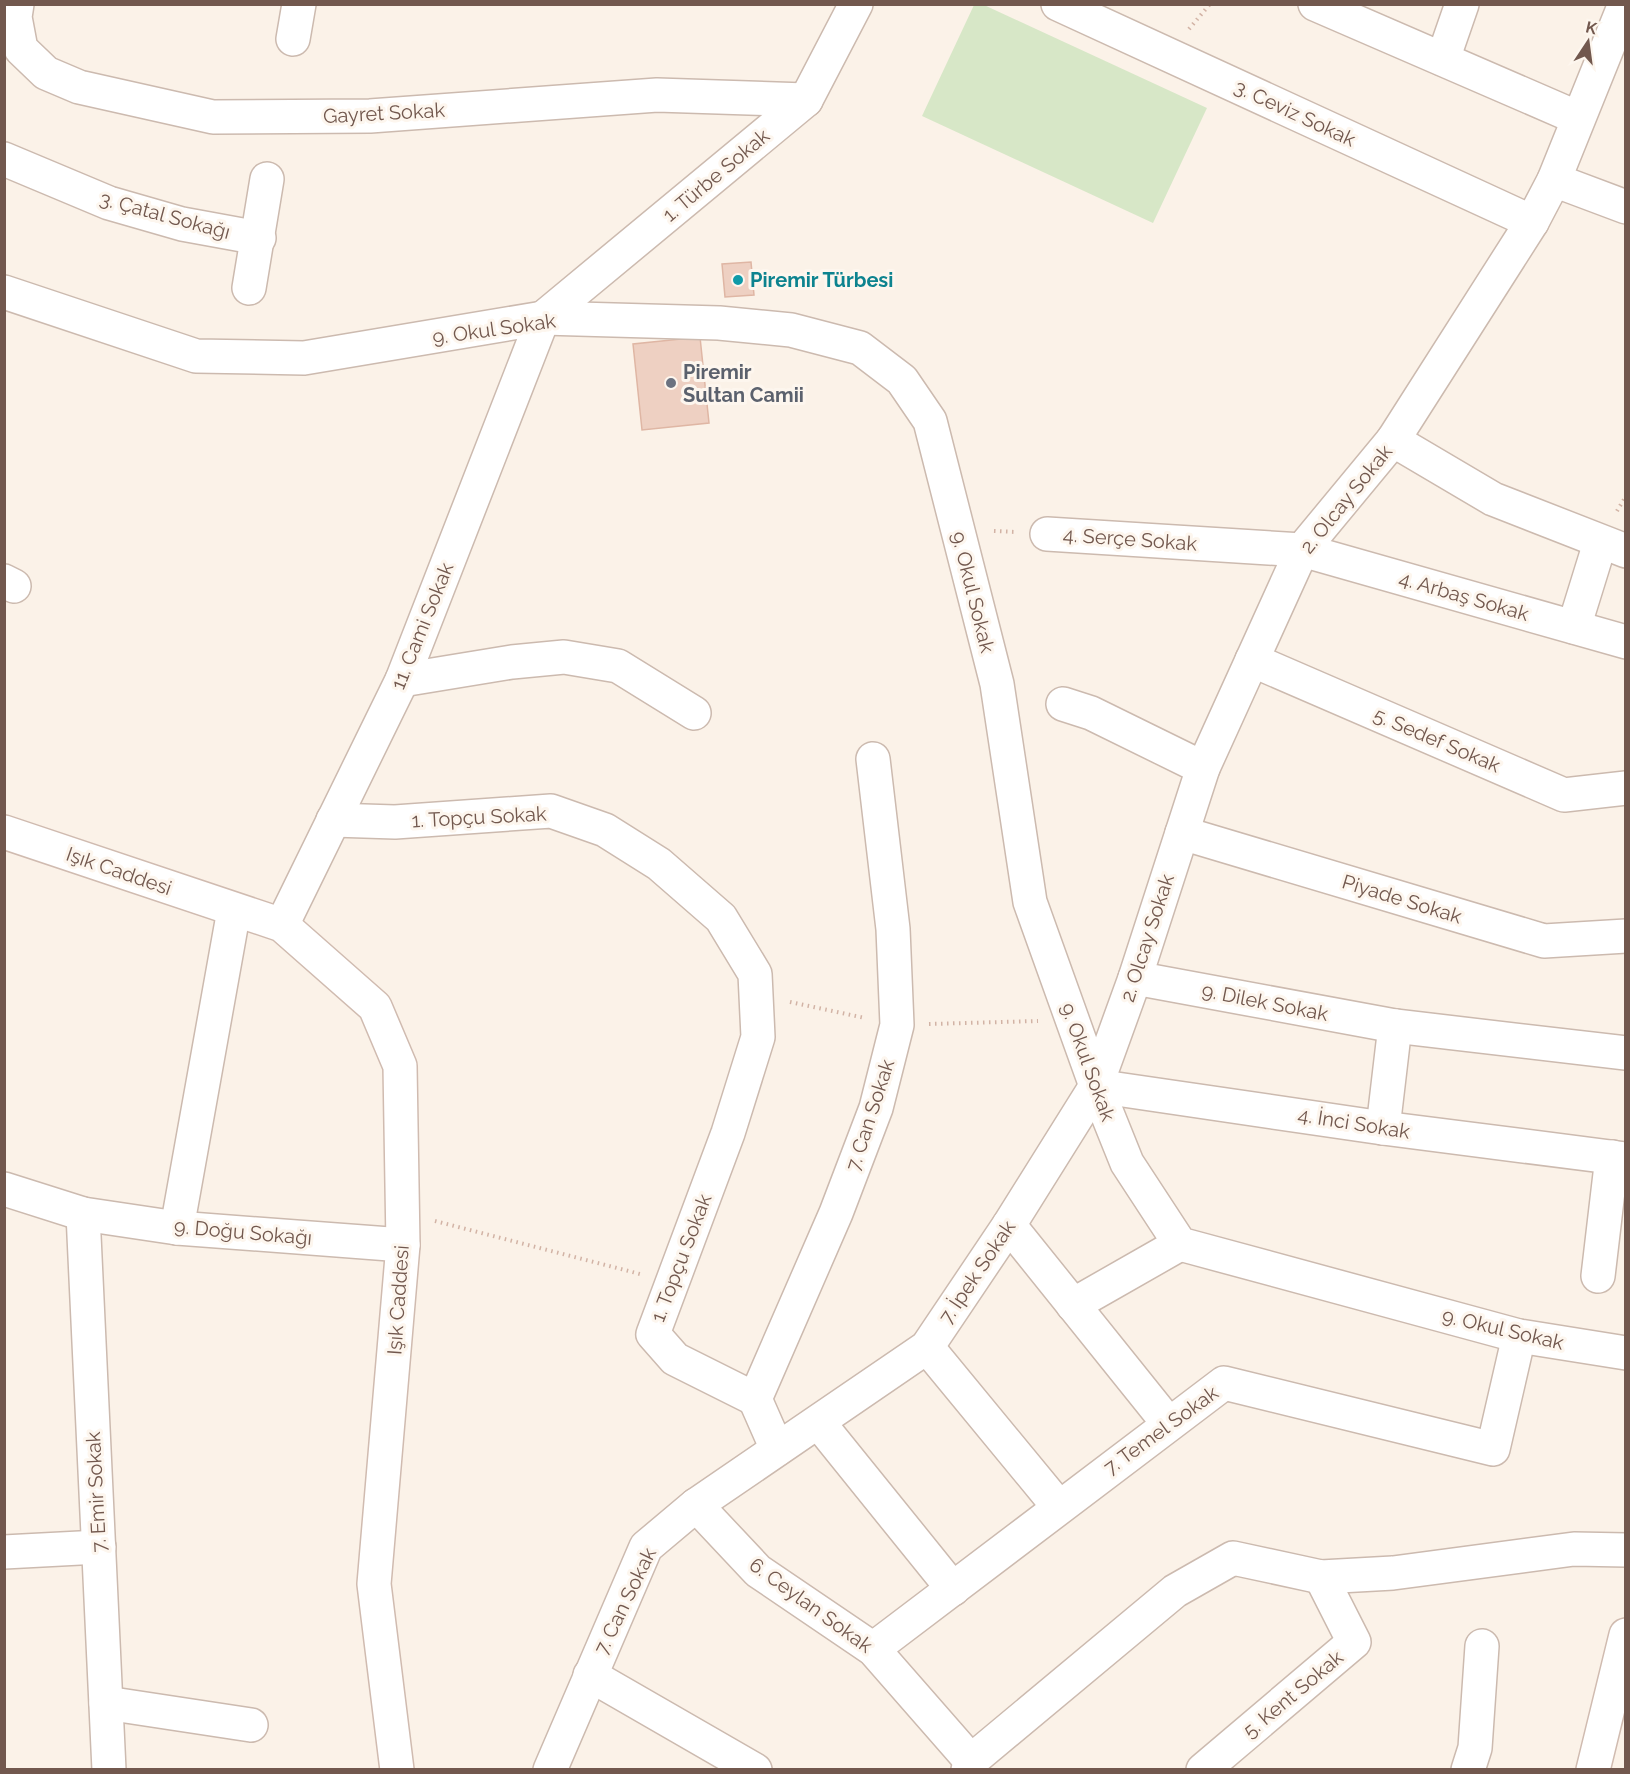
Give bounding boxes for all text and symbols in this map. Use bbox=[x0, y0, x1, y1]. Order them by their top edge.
north arrow bbox=[1558, 12, 1618, 72]
text: K bbox=[1584, 17, 1599, 38]
street label: 3. Ceviz Sokak bbox=[1231, 74, 1360, 152]
street label: Gayret Sokak bbox=[322, 98, 446, 128]
street label: 1. Türbe Sokak bbox=[658, 123, 774, 226]
street label: 3. Çatal Sokağı bbox=[97, 186, 233, 244]
place label: Piremir Türbesi bbox=[750, 268, 893, 292]
marker: Piremir Türbesi bbox=[731, 273, 745, 287]
street label: 9. Okul Sokak bbox=[431, 308, 558, 350]
place label: Piremir Sultan Camii bbox=[683, 360, 804, 407]
marker: Piremir Sultan Camii bbox=[664, 376, 678, 390]
street label: 2. Olcay Sokak bbox=[1295, 440, 1397, 558]
street label: 4. Serçe Sokak bbox=[1062, 522, 1198, 556]
street label: 9. Okul Sokak bbox=[946, 529, 1000, 656]
street label: 11. Cami Sokak bbox=[386, 559, 458, 693]
street label: 4. Arbaş Sokak bbox=[1396, 566, 1532, 626]
street label: 5. Sedef Sokak bbox=[1370, 703, 1504, 778]
street label: 1. Topçu Sokak bbox=[411, 801, 547, 833]
street label: Işık Caddesi bbox=[63, 842, 175, 900]
street label: Piyade Sokak bbox=[1339, 869, 1465, 929]
street label: 2. Olcay Sokak bbox=[1115, 871, 1179, 1005]
street label: 9. Dilek Sokak bbox=[1200, 978, 1331, 1026]
street label: 9. Okul Sokak bbox=[1055, 1000, 1121, 1125]
street label: 7. Can Sokak bbox=[841, 1056, 899, 1174]
street label: 4. İnci Sokak bbox=[1296, 1101, 1412, 1144]
street label: 1. Topçu Sokak bbox=[646, 1190, 717, 1325]
street label: 9. Doğu Sokağı bbox=[173, 1214, 313, 1250]
street label: 7. İpek Sokak bbox=[933, 1215, 1020, 1328]
street label: Işık Caddesi bbox=[382, 1244, 414, 1356]
street label: 9. Okul Sokak bbox=[1440, 1303, 1567, 1355]
street label: 7. Temel Sokak bbox=[1099, 1380, 1223, 1480]
street label: 7. Emir Sokak bbox=[81, 1431, 111, 1553]
street label: 7. Can Sokak bbox=[589, 1543, 661, 1658]
street label: 6. Ceylan Sokak bbox=[745, 1552, 877, 1658]
street label: 5. Kent Sokak bbox=[1238, 1645, 1348, 1743]

